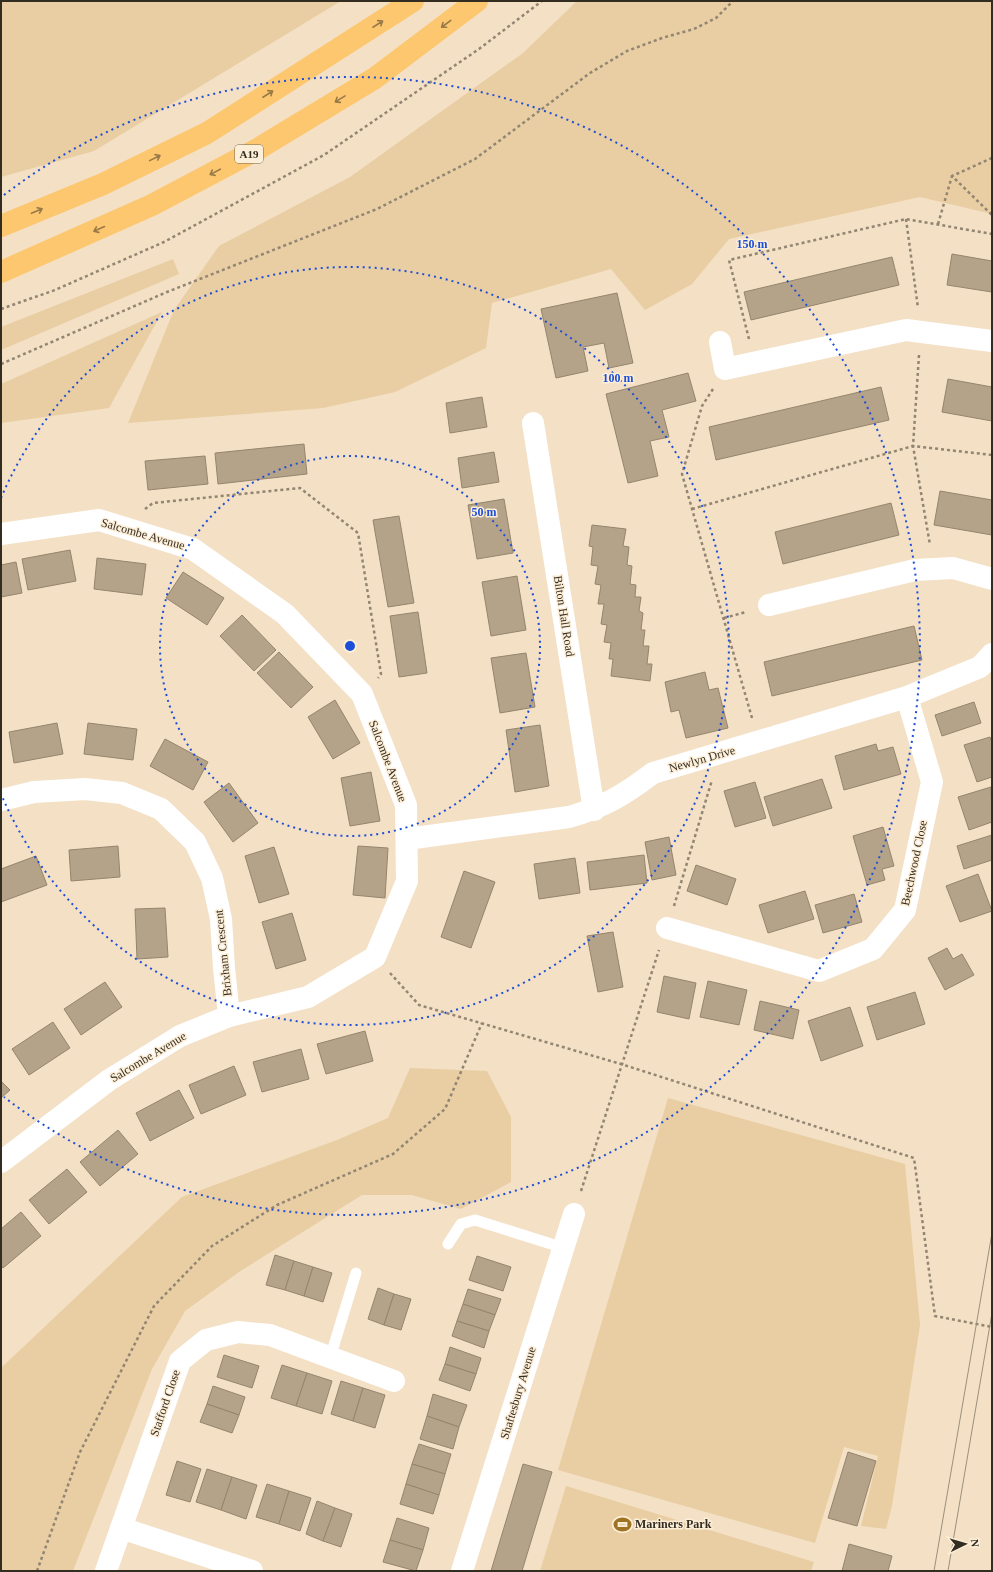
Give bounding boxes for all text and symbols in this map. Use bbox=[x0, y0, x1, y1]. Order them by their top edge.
one-way arrow bbox=[372, 19, 384, 27]
one-way arrow bbox=[440, 20, 451, 29]
one-way arrow bbox=[262, 89, 274, 97]
one-way arrow bbox=[334, 96, 346, 104]
road number: A19 bbox=[235, 145, 263, 163]
one-way arrow bbox=[149, 154, 161, 161]
one-way arrow bbox=[210, 169, 222, 176]
one-way arrow bbox=[31, 207, 43, 215]
one-way arrow bbox=[93, 226, 105, 233]
text: 150 m bbox=[737, 237, 768, 251]
text: 100 m bbox=[603, 371, 634, 385]
text: 50 m bbox=[472, 505, 497, 519]
street label: Salcombe Avenue bbox=[100, 515, 186, 553]
street label: Bilton Hall Road bbox=[551, 574, 577, 658]
centre of rings bbox=[343, 639, 357, 653]
street label: Salcombe Avenue bbox=[366, 718, 410, 804]
street label: Newlyn Drive bbox=[667, 743, 737, 775]
street label: Beechwood Close bbox=[898, 819, 930, 907]
street label: Brixham Crescent bbox=[211, 908, 235, 997]
street label: Salcombe Avenue bbox=[107, 1029, 189, 1085]
street label: Shaftesbury Avenue bbox=[497, 1345, 539, 1441]
street label: Stafford Close bbox=[147, 1368, 183, 1438]
sports icon: Mariners Park bbox=[612, 1514, 632, 1534]
place label: Mariners Park bbox=[635, 1517, 712, 1531]
north arrow bbox=[945, 1524, 985, 1564]
text: N bbox=[969, 1539, 981, 1548]

